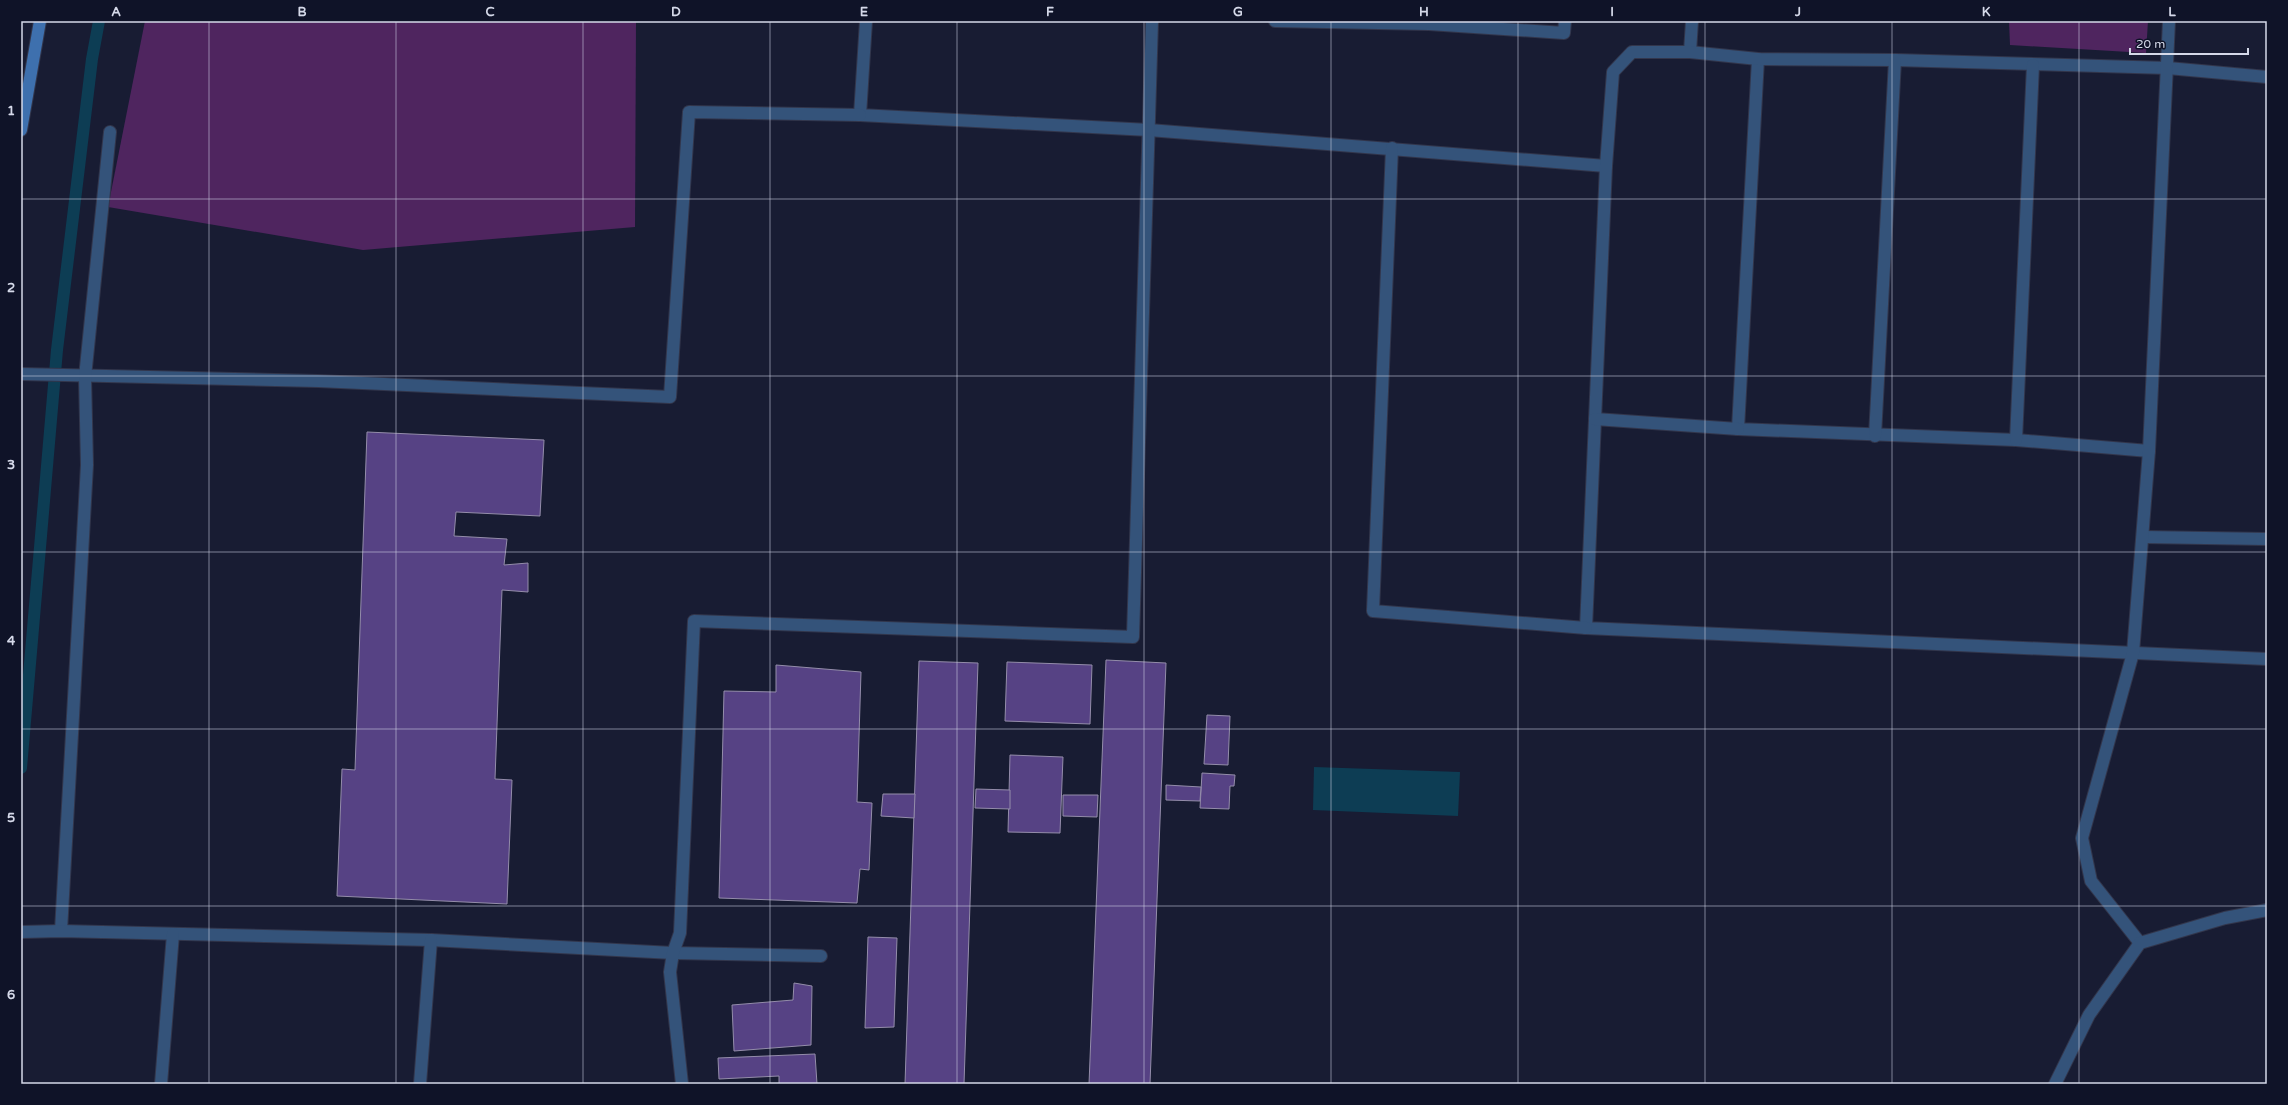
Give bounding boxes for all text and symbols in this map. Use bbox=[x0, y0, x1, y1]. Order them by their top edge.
text: A bbox=[111, 4, 121, 20]
text: B bbox=[297, 4, 307, 20]
text: C bbox=[485, 4, 495, 20]
text: D bbox=[671, 4, 681, 20]
text: E bbox=[860, 4, 868, 20]
text: F bbox=[1046, 4, 1054, 20]
text: G bbox=[1233, 4, 1243, 20]
text: H bbox=[1419, 4, 1429, 20]
text: I bbox=[1610, 4, 1614, 20]
text: J bbox=[1794, 4, 1801, 20]
text: K bbox=[1982, 4, 1991, 20]
text: L bbox=[2168, 4, 2176, 20]
scale bar bbox=[2130, 30, 2248, 56]
text: 20 m bbox=[2136, 37, 2165, 51]
text: 1 bbox=[7, 103, 15, 119]
text: 2 bbox=[7, 280, 15, 296]
text: 3 bbox=[7, 457, 15, 473]
text: 4 bbox=[7, 633, 16, 649]
text: 5 bbox=[7, 810, 15, 826]
text: 6 bbox=[7, 987, 15, 1003]

